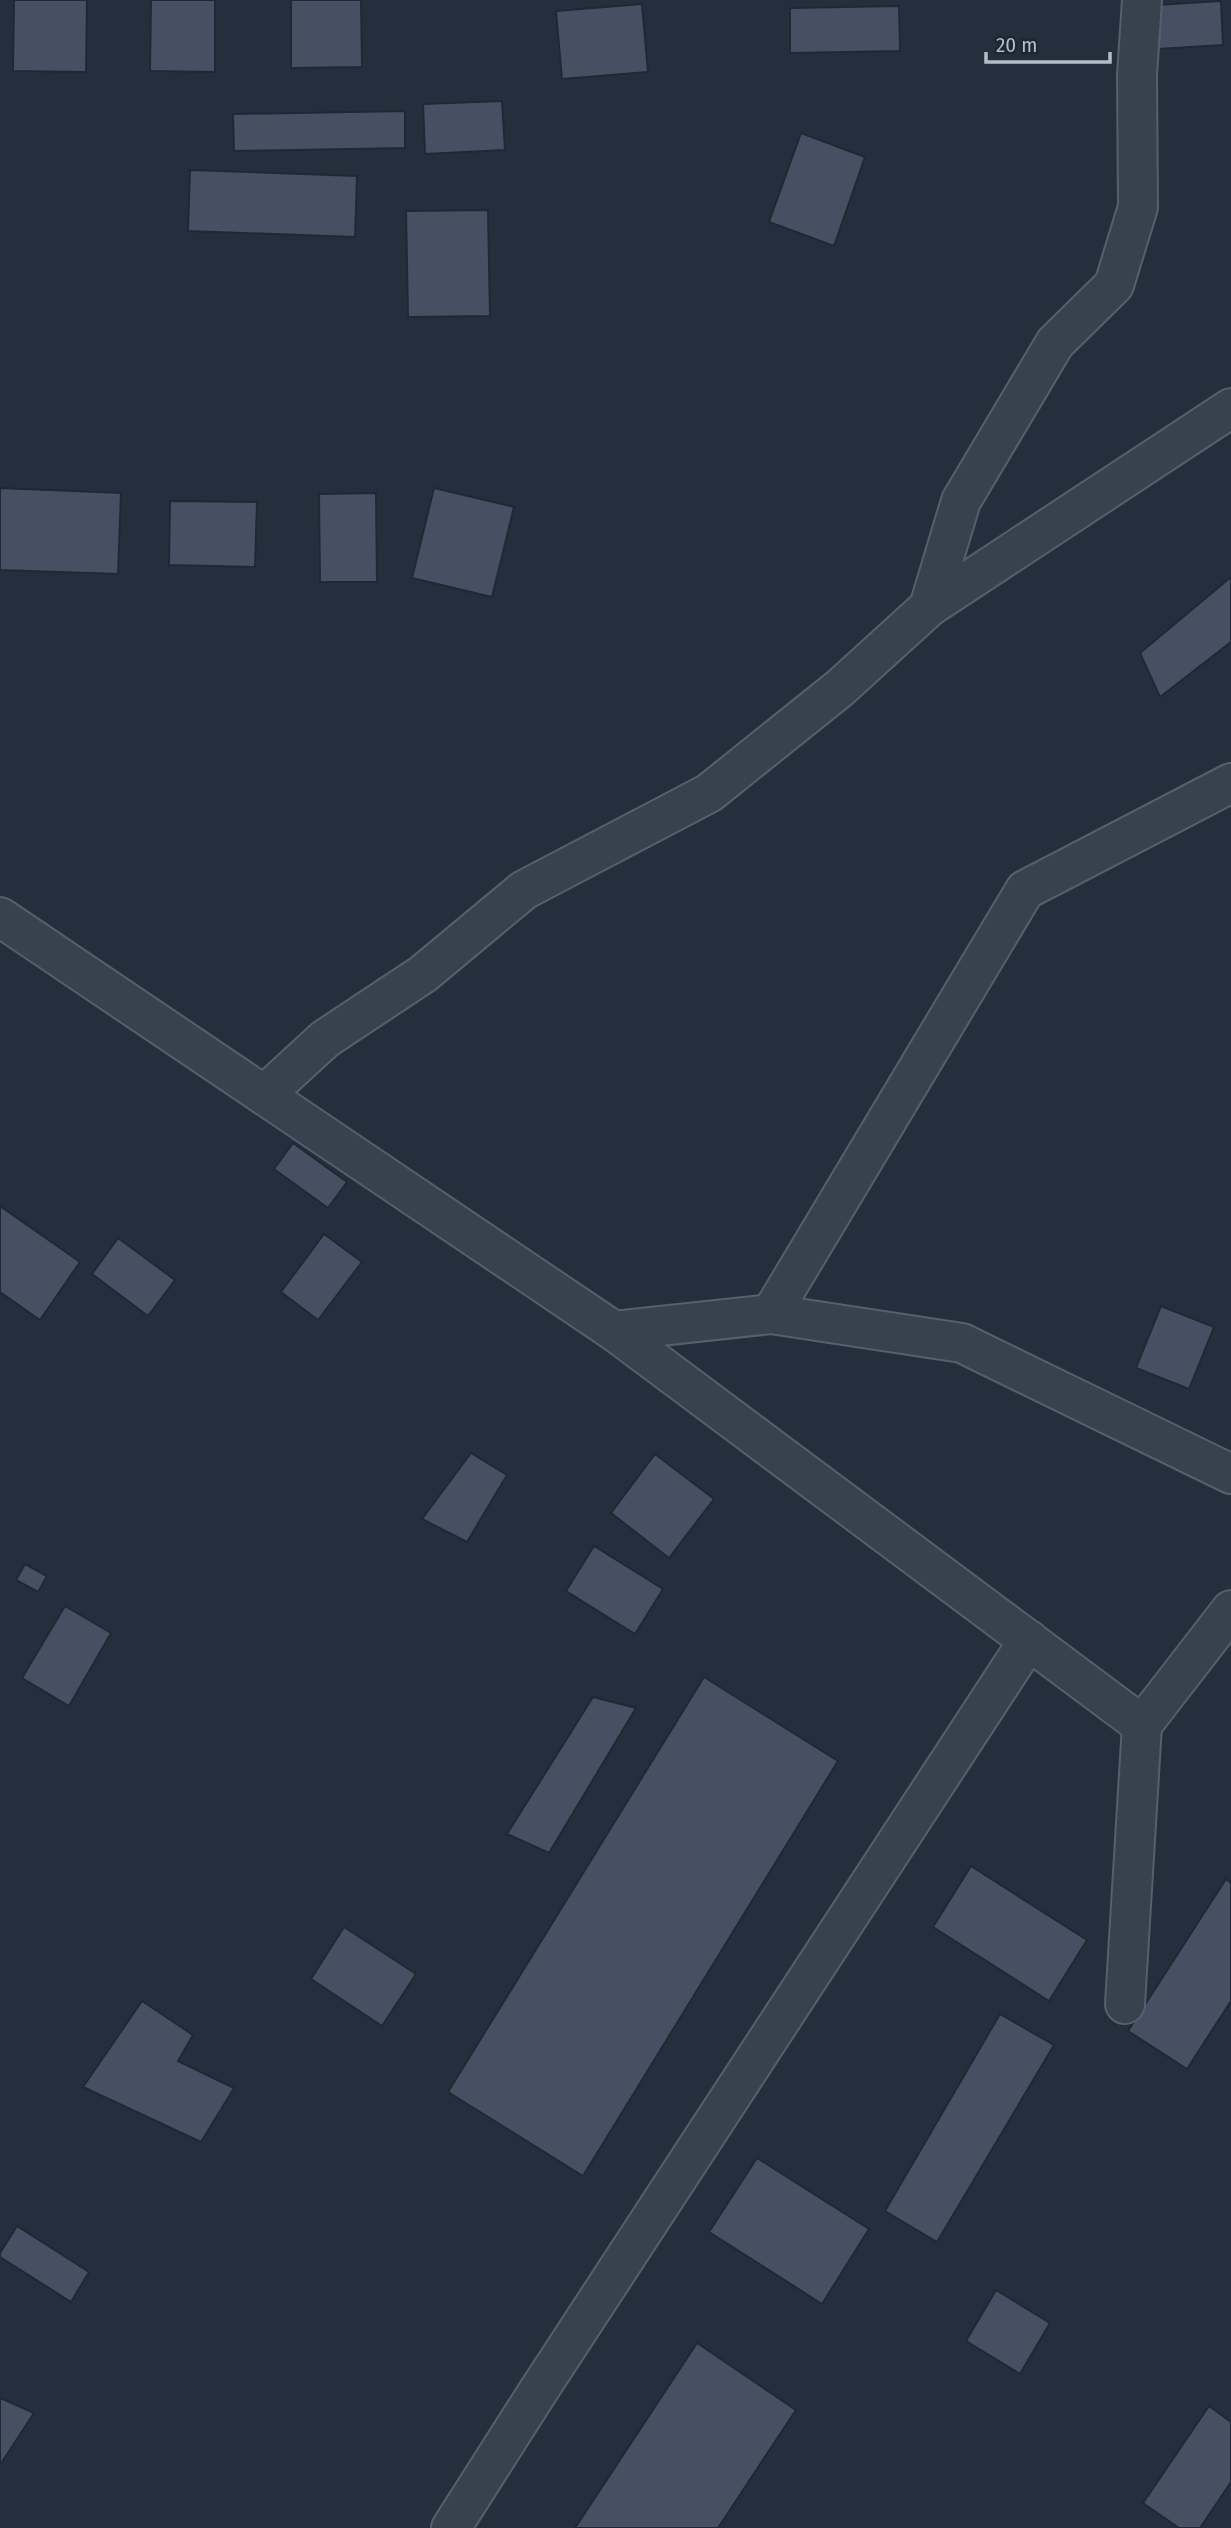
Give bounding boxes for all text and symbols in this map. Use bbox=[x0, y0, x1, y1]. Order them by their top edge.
scale bar bbox=[986, 21, 1110, 65]
text: 20 m bbox=[996, 32, 1037, 58]

